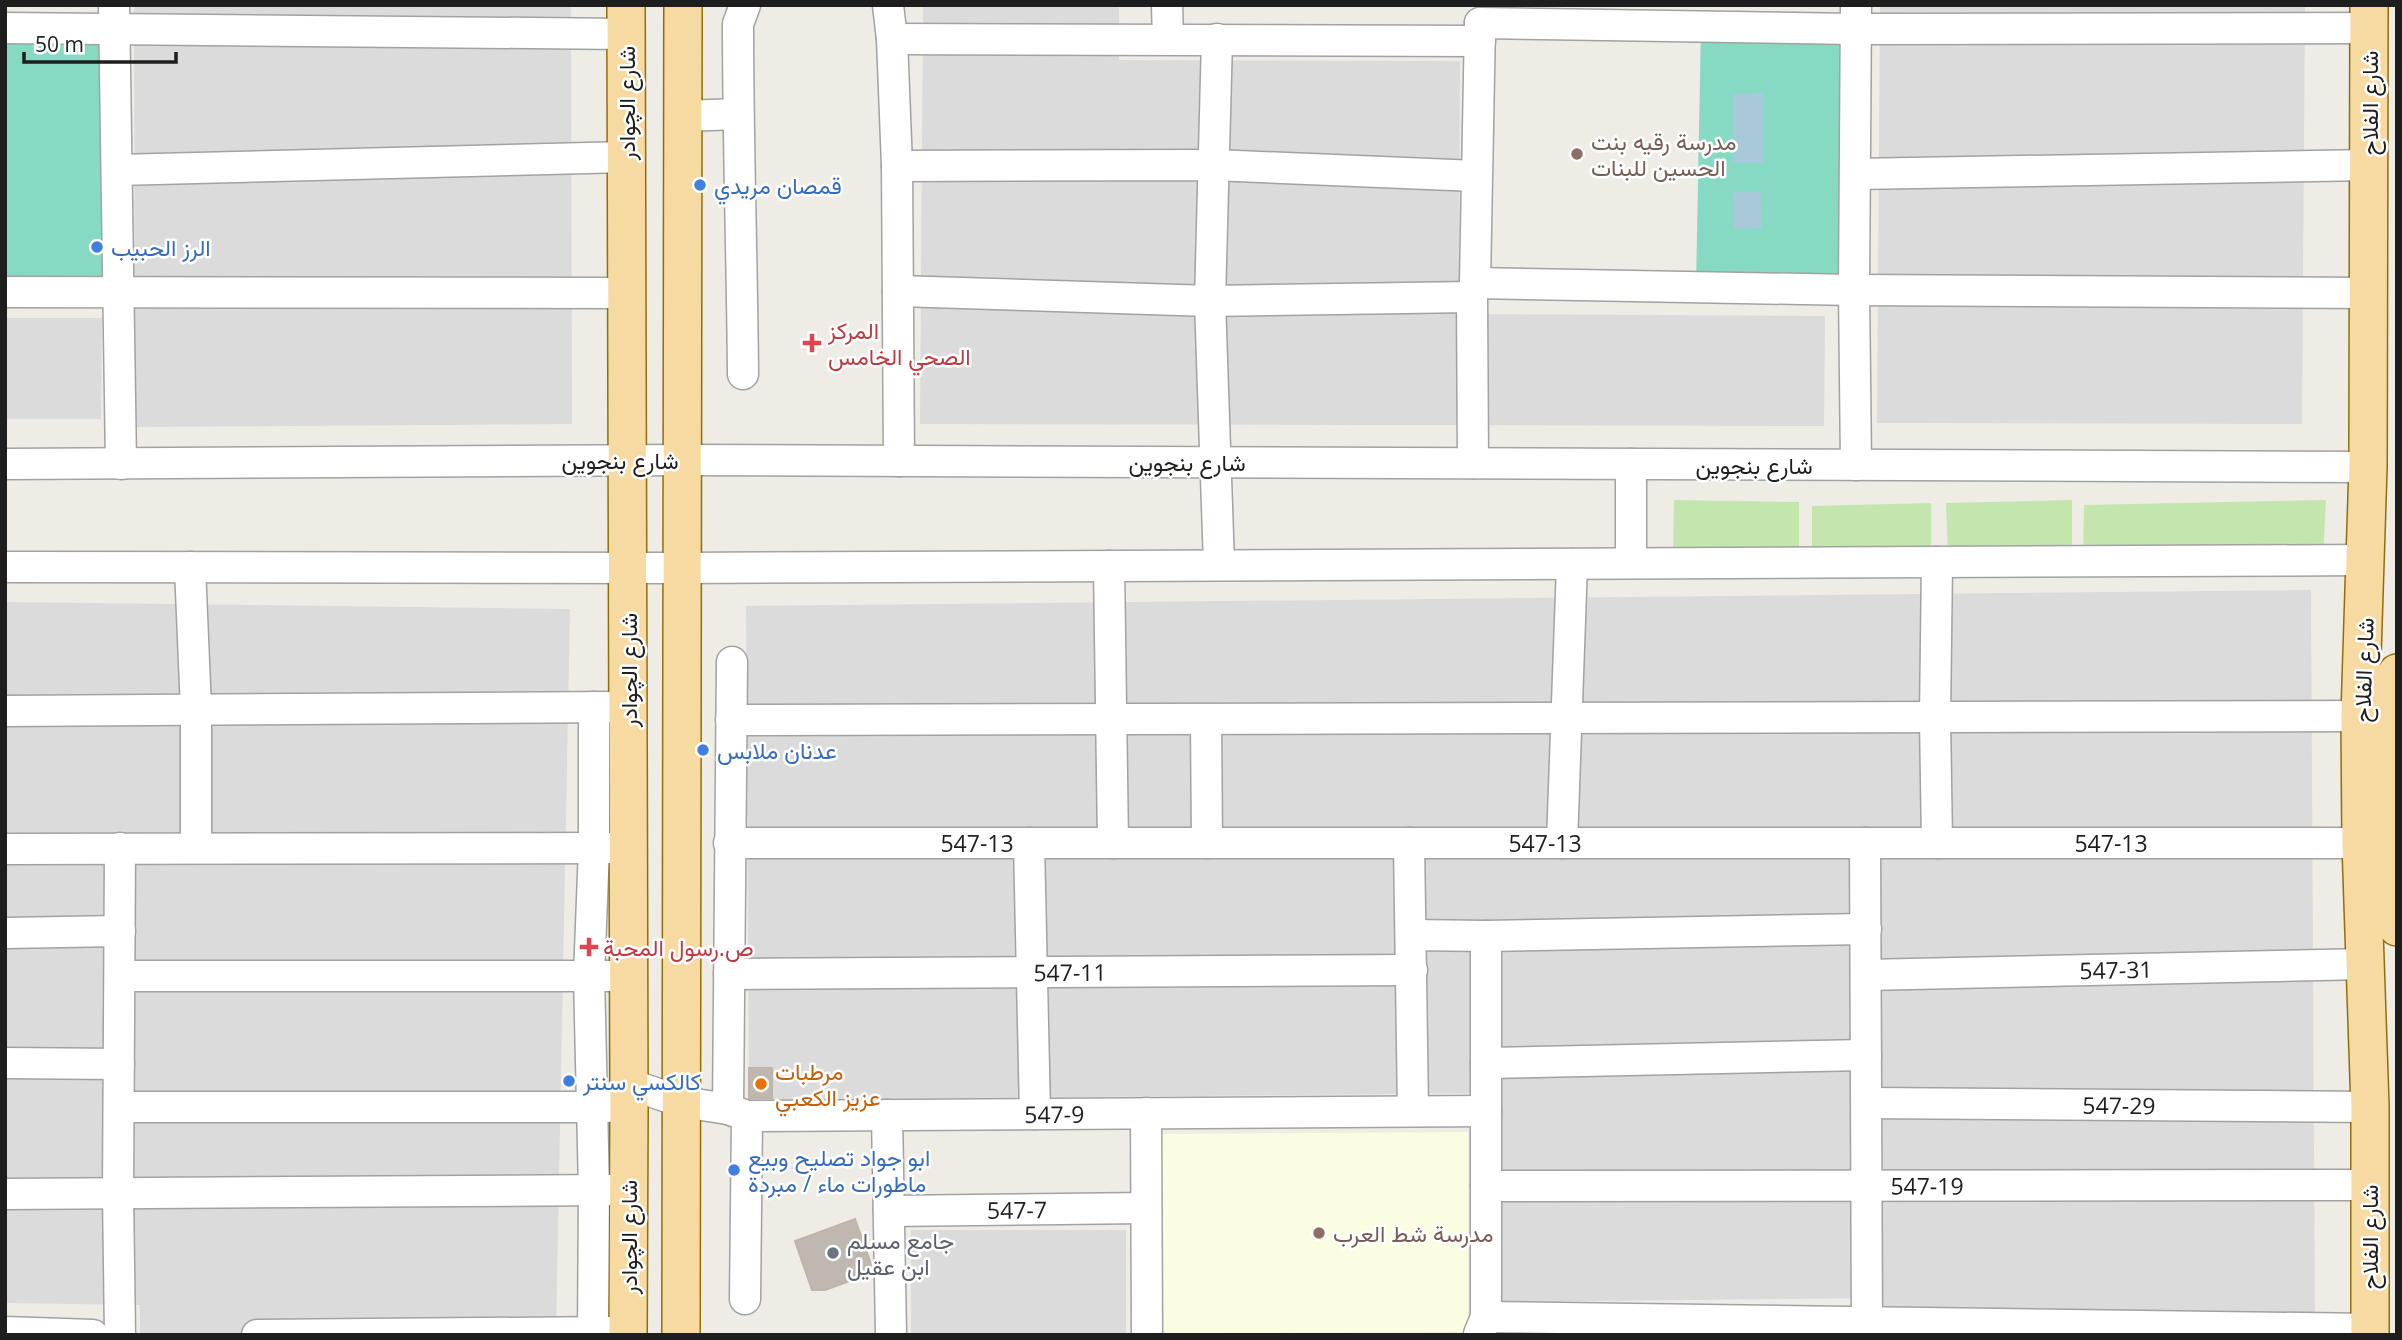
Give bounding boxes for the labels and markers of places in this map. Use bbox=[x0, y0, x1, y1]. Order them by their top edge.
place label: مدرسة رقيه بنت الحسين للبنات bbox=[1591, 125, 1737, 183]
marker: مدرسة رقيه بنت الحسين للبنات bbox=[1569, 146, 1585, 162]
place label: قمصان مريدي bbox=[714, 169, 842, 205]
marker: قمصان مريدي bbox=[692, 177, 708, 193]
place label: الرز الحبيب bbox=[111, 231, 211, 263]
marker: الرز الحبيب bbox=[89, 239, 105, 255]
place label: المركز الصحي الخامس bbox=[827, 314, 971, 376]
marker: المركز الصحي الخامس bbox=[802, 333, 822, 353]
place label: عدنان ملابس bbox=[717, 734, 837, 766]
marker: عدنان ملابس bbox=[695, 742, 711, 758]
place label: ص.رسول المحبة bbox=[603, 931, 754, 963]
marker: ص.رسول المحبة bbox=[581, 939, 597, 955]
place label: مرطبات عزيز الكعبي bbox=[775, 1055, 881, 1117]
place label: كالكسي سنتر bbox=[582, 1065, 701, 1101]
marker: كالكسي سنتر bbox=[561, 1073, 577, 1089]
marker: مرطبات عزيز الكعبي bbox=[753, 1076, 769, 1092]
place label: ابو جواد تصليح وبيع ماطورات ماء / مبردة bbox=[748, 1141, 930, 1199]
marker: ابو جواد تصليح وبيع ماطورات ماء / مبردة bbox=[726, 1162, 742, 1178]
place label: مدرسة شط العرب bbox=[1333, 1217, 1494, 1249]
place label: جامع مسلم ابن عقيل bbox=[847, 1224, 954, 1282]
marker: مدرسة شط العرب bbox=[1311, 1225, 1327, 1241]
marker: جامع مسلم ابن عقيل bbox=[825, 1245, 841, 1261]

